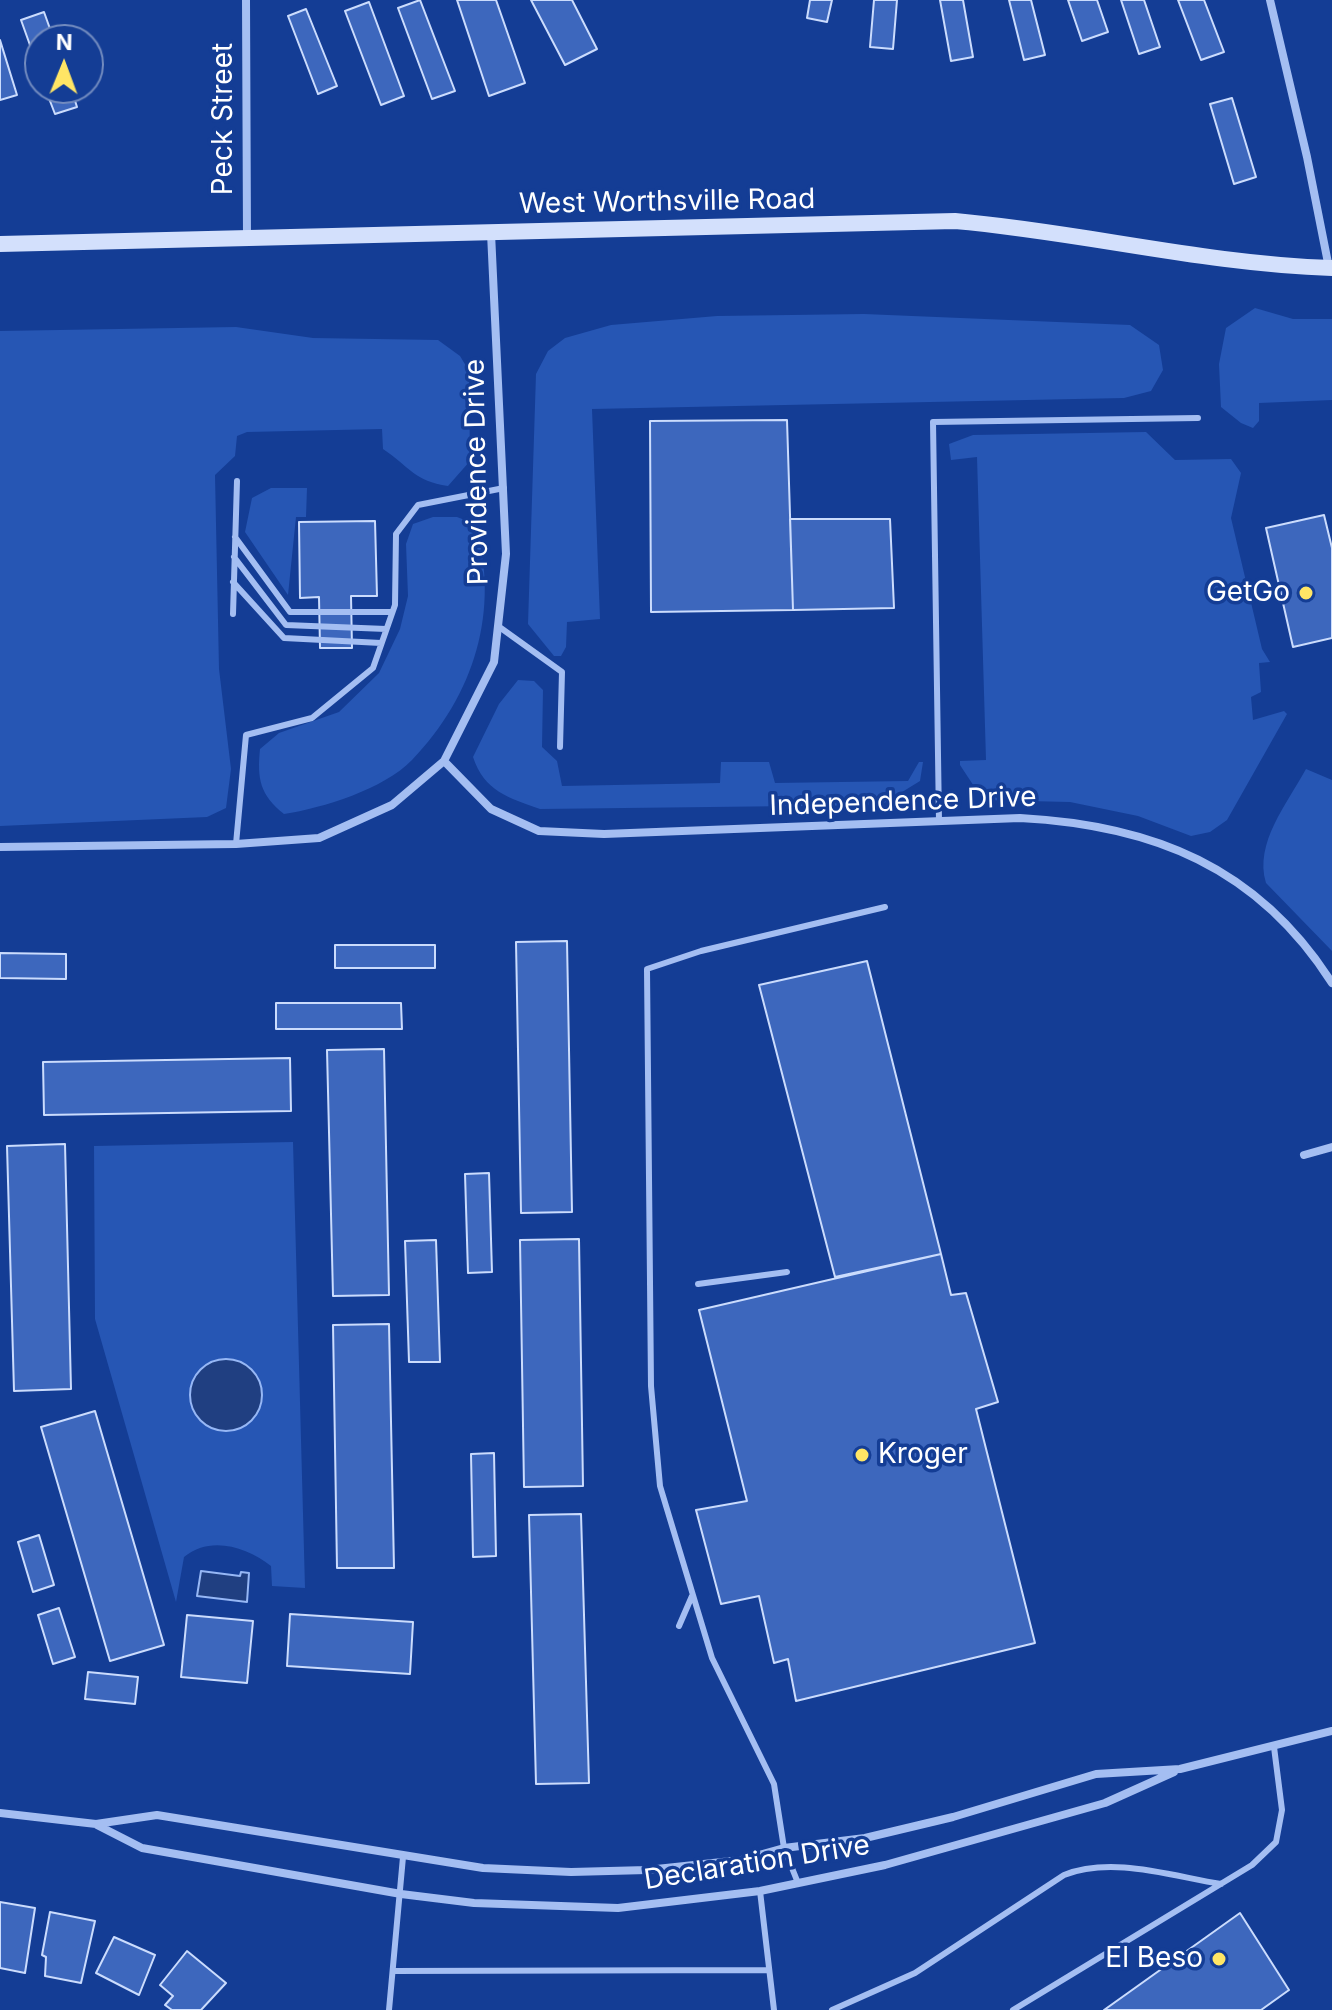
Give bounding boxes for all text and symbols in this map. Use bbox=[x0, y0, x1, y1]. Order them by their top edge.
north arrow bbox=[24, 24, 104, 104]
text: N bbox=[56, 29, 73, 55]
street label: Peck Street bbox=[207, 43, 241, 195]
street label: West Worthsville Road bbox=[518, 183, 816, 221]
street label: Providence Drive bbox=[458, 359, 496, 585]
place label: GetGo bbox=[1206, 576, 1290, 610]
marker: GetGo bbox=[1297, 584, 1315, 602]
street label: Independence Drive bbox=[769, 781, 1037, 823]
place label: Kroger bbox=[878, 1438, 968, 1472]
marker: Kroger bbox=[853, 1446, 871, 1464]
street label: Declaration Drive bbox=[642, 1829, 872, 1897]
place label: El Beso bbox=[1105, 1942, 1203, 1976]
marker: El Beso bbox=[1210, 1950, 1228, 1968]

